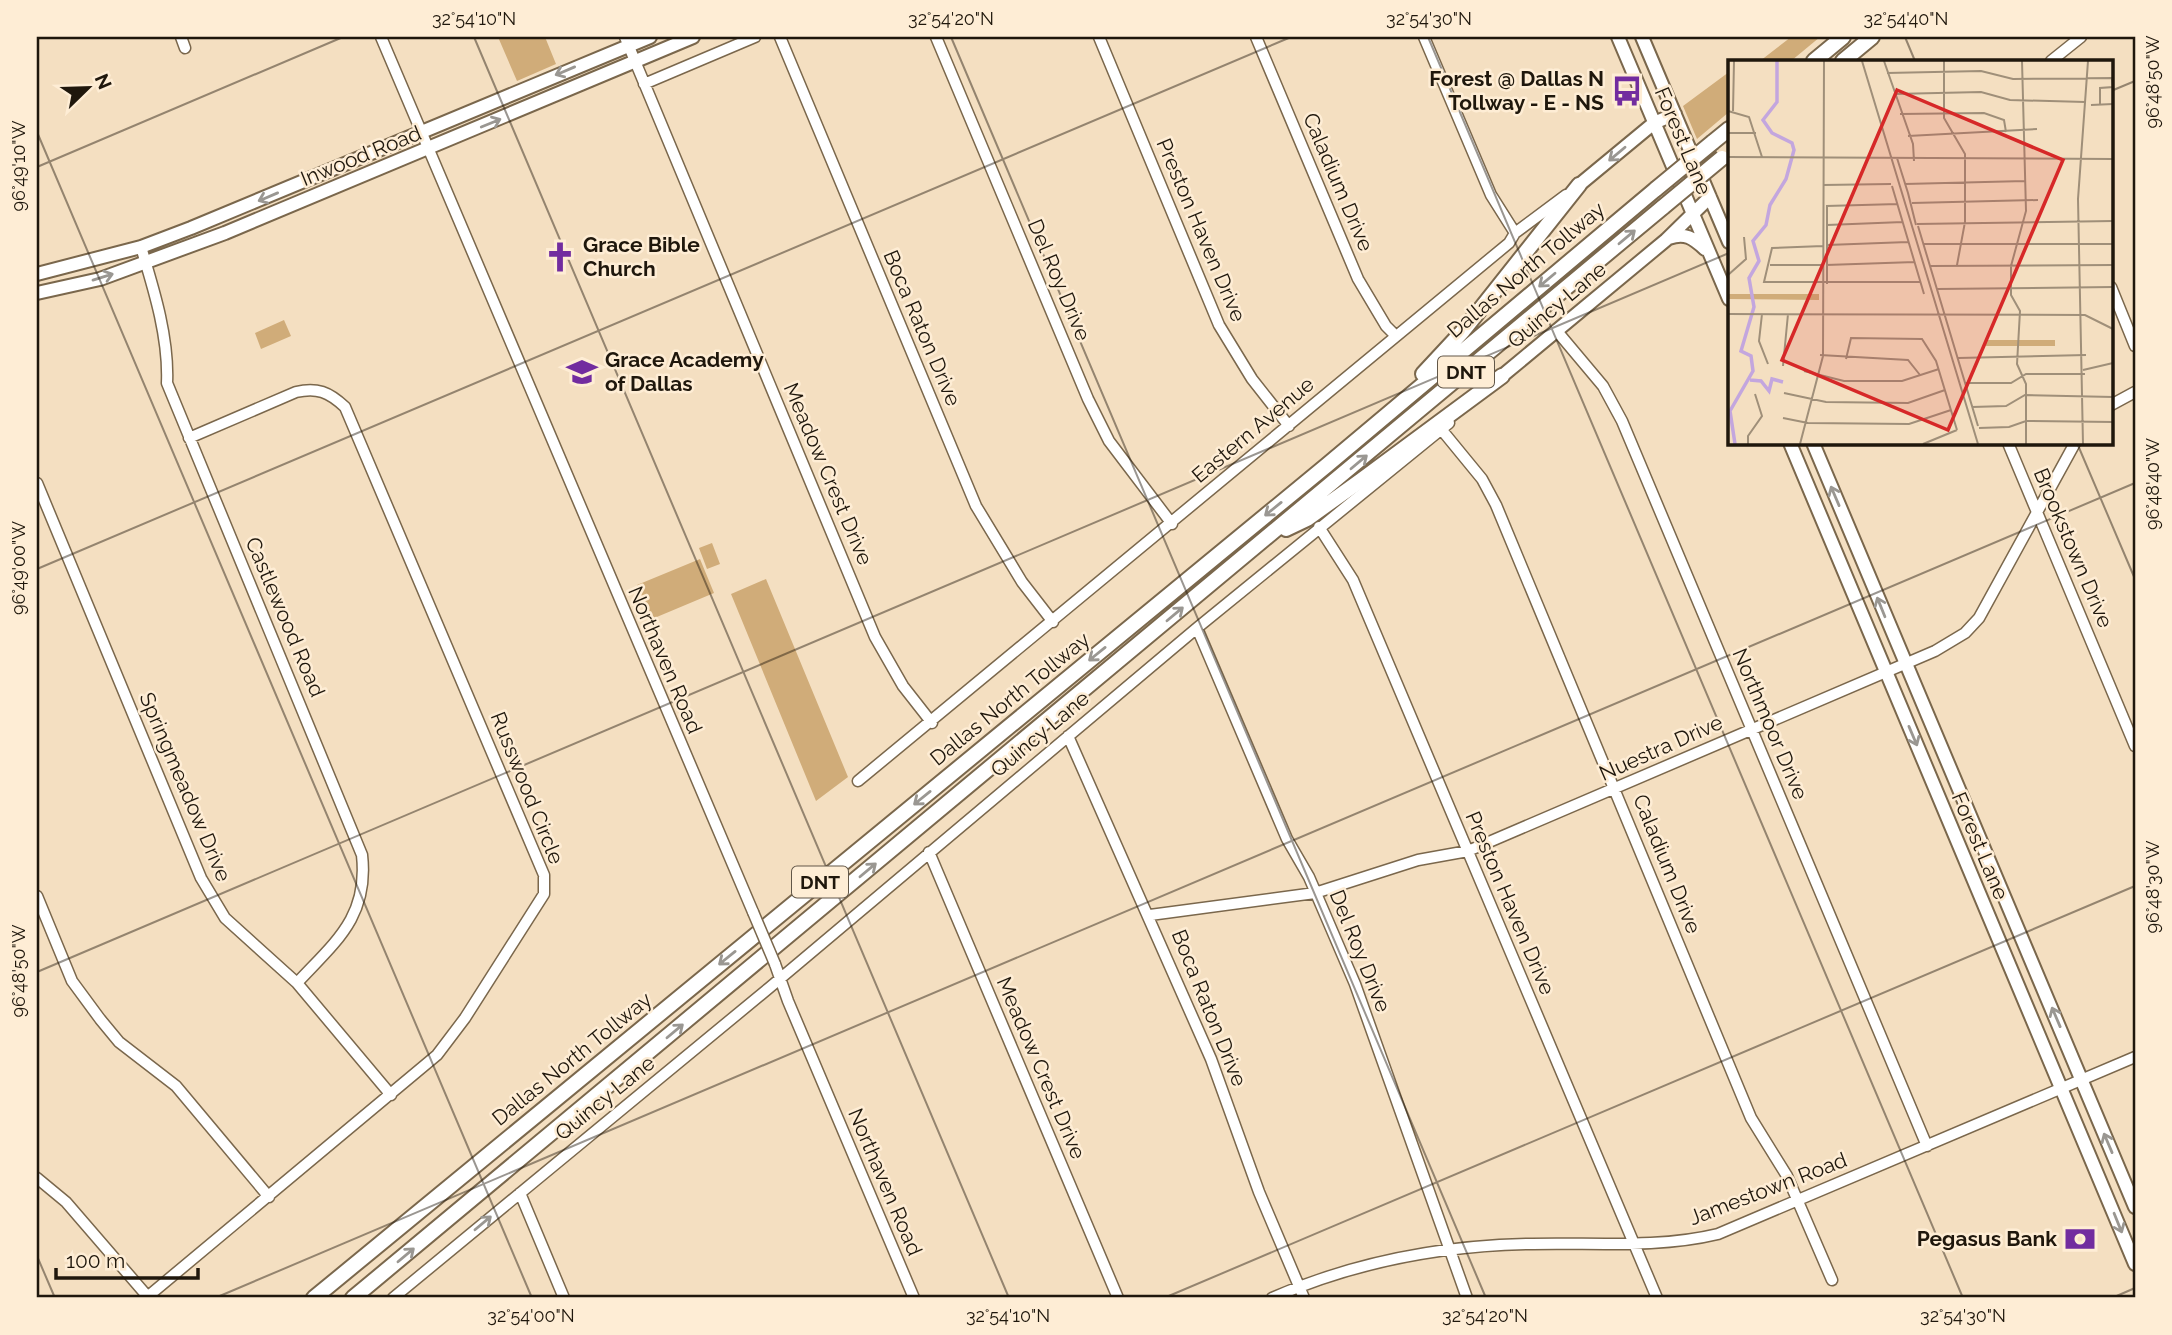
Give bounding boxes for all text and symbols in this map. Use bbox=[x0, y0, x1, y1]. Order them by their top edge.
text: 32°54'10"N bbox=[432, 8, 516, 29]
text: 32°54'20"N bbox=[908, 8, 994, 29]
text: 32°54'30"N bbox=[1386, 8, 1472, 29]
text: 32°54'40"N bbox=[1864, 8, 1948, 29]
text: 96°48'50"W bbox=[2142, 35, 2163, 129]
north arrow bbox=[52, 52, 122, 122]
inset map bbox=[1728, 60, 2112, 444]
one-way arrow bbox=[555, 65, 577, 78]
place label: Forest @ Dallas N Tollway - E - NS bbox=[1429, 66, 1604, 115]
text: N bbox=[91, 70, 117, 92]
bus stop icon: Forest @ Dallas N Tollway - E - NS bbox=[1610, 74, 1644, 108]
street label: Forest Lane bbox=[1650, 83, 1717, 198]
street label: Caladium Drive bbox=[1298, 109, 1379, 255]
one-way arrow bbox=[480, 116, 501, 129]
text: 96°49'10"W bbox=[8, 120, 29, 211]
street label: Inwood Road bbox=[297, 120, 425, 191]
street label: Preston Haven Drive bbox=[1151, 134, 1251, 325]
one-way arrow bbox=[1608, 146, 1626, 162]
one-way arrow bbox=[257, 191, 279, 204]
street label: Dallas North Tollway bbox=[1442, 196, 1610, 343]
street label: Del Roy Drive bbox=[1023, 215, 1096, 344]
one-way arrow bbox=[1618, 229, 1636, 245]
place label: Grace Bible Church bbox=[583, 232, 700, 281]
church icon: Grace Bible Church bbox=[543, 240, 577, 274]
street label: Boca Raton Drive bbox=[878, 246, 967, 409]
street label: Quincy Lane bbox=[1502, 256, 1611, 353]
one-way arrow bbox=[92, 270, 114, 283]
one-way arrow bbox=[1538, 272, 1556, 288]
place label: Grace Academy of Dallas bbox=[605, 347, 764, 396]
school or university icon: Grace Academy of Dallas bbox=[565, 355, 599, 389]
road number: DNT bbox=[1438, 356, 1494, 388]
street label: Eastern Avenue bbox=[1187, 371, 1319, 488]
street label: Meadow Crest Drive bbox=[779, 379, 878, 569]
text: 96°48'40"W bbox=[2142, 438, 2163, 530]
one-way arrow bbox=[1349, 454, 1367, 469]
street label: Brookstown Drive bbox=[2029, 464, 2118, 631]
one-way arrow bbox=[1828, 485, 1841, 507]
one-way arrow bbox=[1264, 501, 1282, 517]
text: 96°49'00"W bbox=[8, 521, 29, 615]
street label: Castlewood Road bbox=[240, 533, 330, 701]
street label: Northaven Road bbox=[623, 582, 708, 737]
one-way arrow bbox=[1874, 596, 1887, 618]
one-way arrow bbox=[1166, 607, 1184, 622]
street label: Dallas North Tollway bbox=[925, 627, 1094, 771]
street label: Northmoor Drive bbox=[1727, 644, 1814, 803]
one-way arrow bbox=[1089, 646, 1107, 662]
street label: Quincy Lane bbox=[985, 685, 1094, 782]
street label: Springmeadow Drive bbox=[134, 688, 237, 885]
street label: Russwood Circle bbox=[486, 708, 569, 867]
street label: Nuestra Drive bbox=[1595, 709, 1726, 786]
one-way arrow bbox=[1907, 725, 1920, 746]
street label: Forest Lane bbox=[1947, 788, 2014, 903]
one-way arrow bbox=[913, 791, 931, 806]
street label: Caladium Drive bbox=[1628, 791, 1707, 937]
street label: Preston Haven Drive bbox=[1460, 807, 1560, 998]
text: 96°48'30"W bbox=[2142, 840, 2163, 934]
one-way arrow bbox=[859, 862, 877, 877]
road number: DNT bbox=[792, 866, 848, 898]
street label: Del Roy Drive bbox=[1325, 886, 1396, 1016]
text: 96°48'50"W bbox=[8, 924, 29, 1018]
street label: Boca Raton Drive bbox=[1167, 926, 1252, 1090]
one-way arrow bbox=[718, 950, 736, 966]
street label: Meadow Crest Drive bbox=[992, 973, 1091, 1163]
street label: Dallas North Tollway bbox=[487, 987, 656, 1131]
one-way arrow bbox=[2048, 1006, 2061, 1028]
one-way arrow bbox=[665, 1023, 683, 1039]
street label: Quincy Lane bbox=[550, 1050, 659, 1145]
street label: Northaven Road bbox=[843, 1104, 928, 1259]
one-way arrow bbox=[2101, 1133, 2114, 1154]
street label: Jamestown Road bbox=[1685, 1147, 1850, 1230]
one-way arrow bbox=[2113, 1212, 2126, 1233]
one-way arrow bbox=[474, 1216, 492, 1231]
bank icon: Pegasus Bank bbox=[2063, 1222, 2097, 1256]
place label: Pegasus Bank bbox=[1917, 1226, 2057, 1251]
scale bar bbox=[56, 1237, 198, 1281]
one-way arrow bbox=[396, 1247, 414, 1262]
text: 100 m bbox=[66, 1248, 125, 1273]
text: 32°54'00"N bbox=[487, 1305, 575, 1326]
text: 32°54'10"N bbox=[966, 1305, 1050, 1326]
text: 32°54'20"N bbox=[1442, 1305, 1528, 1326]
text: 32°54'30"N bbox=[1920, 1305, 2006, 1326]

